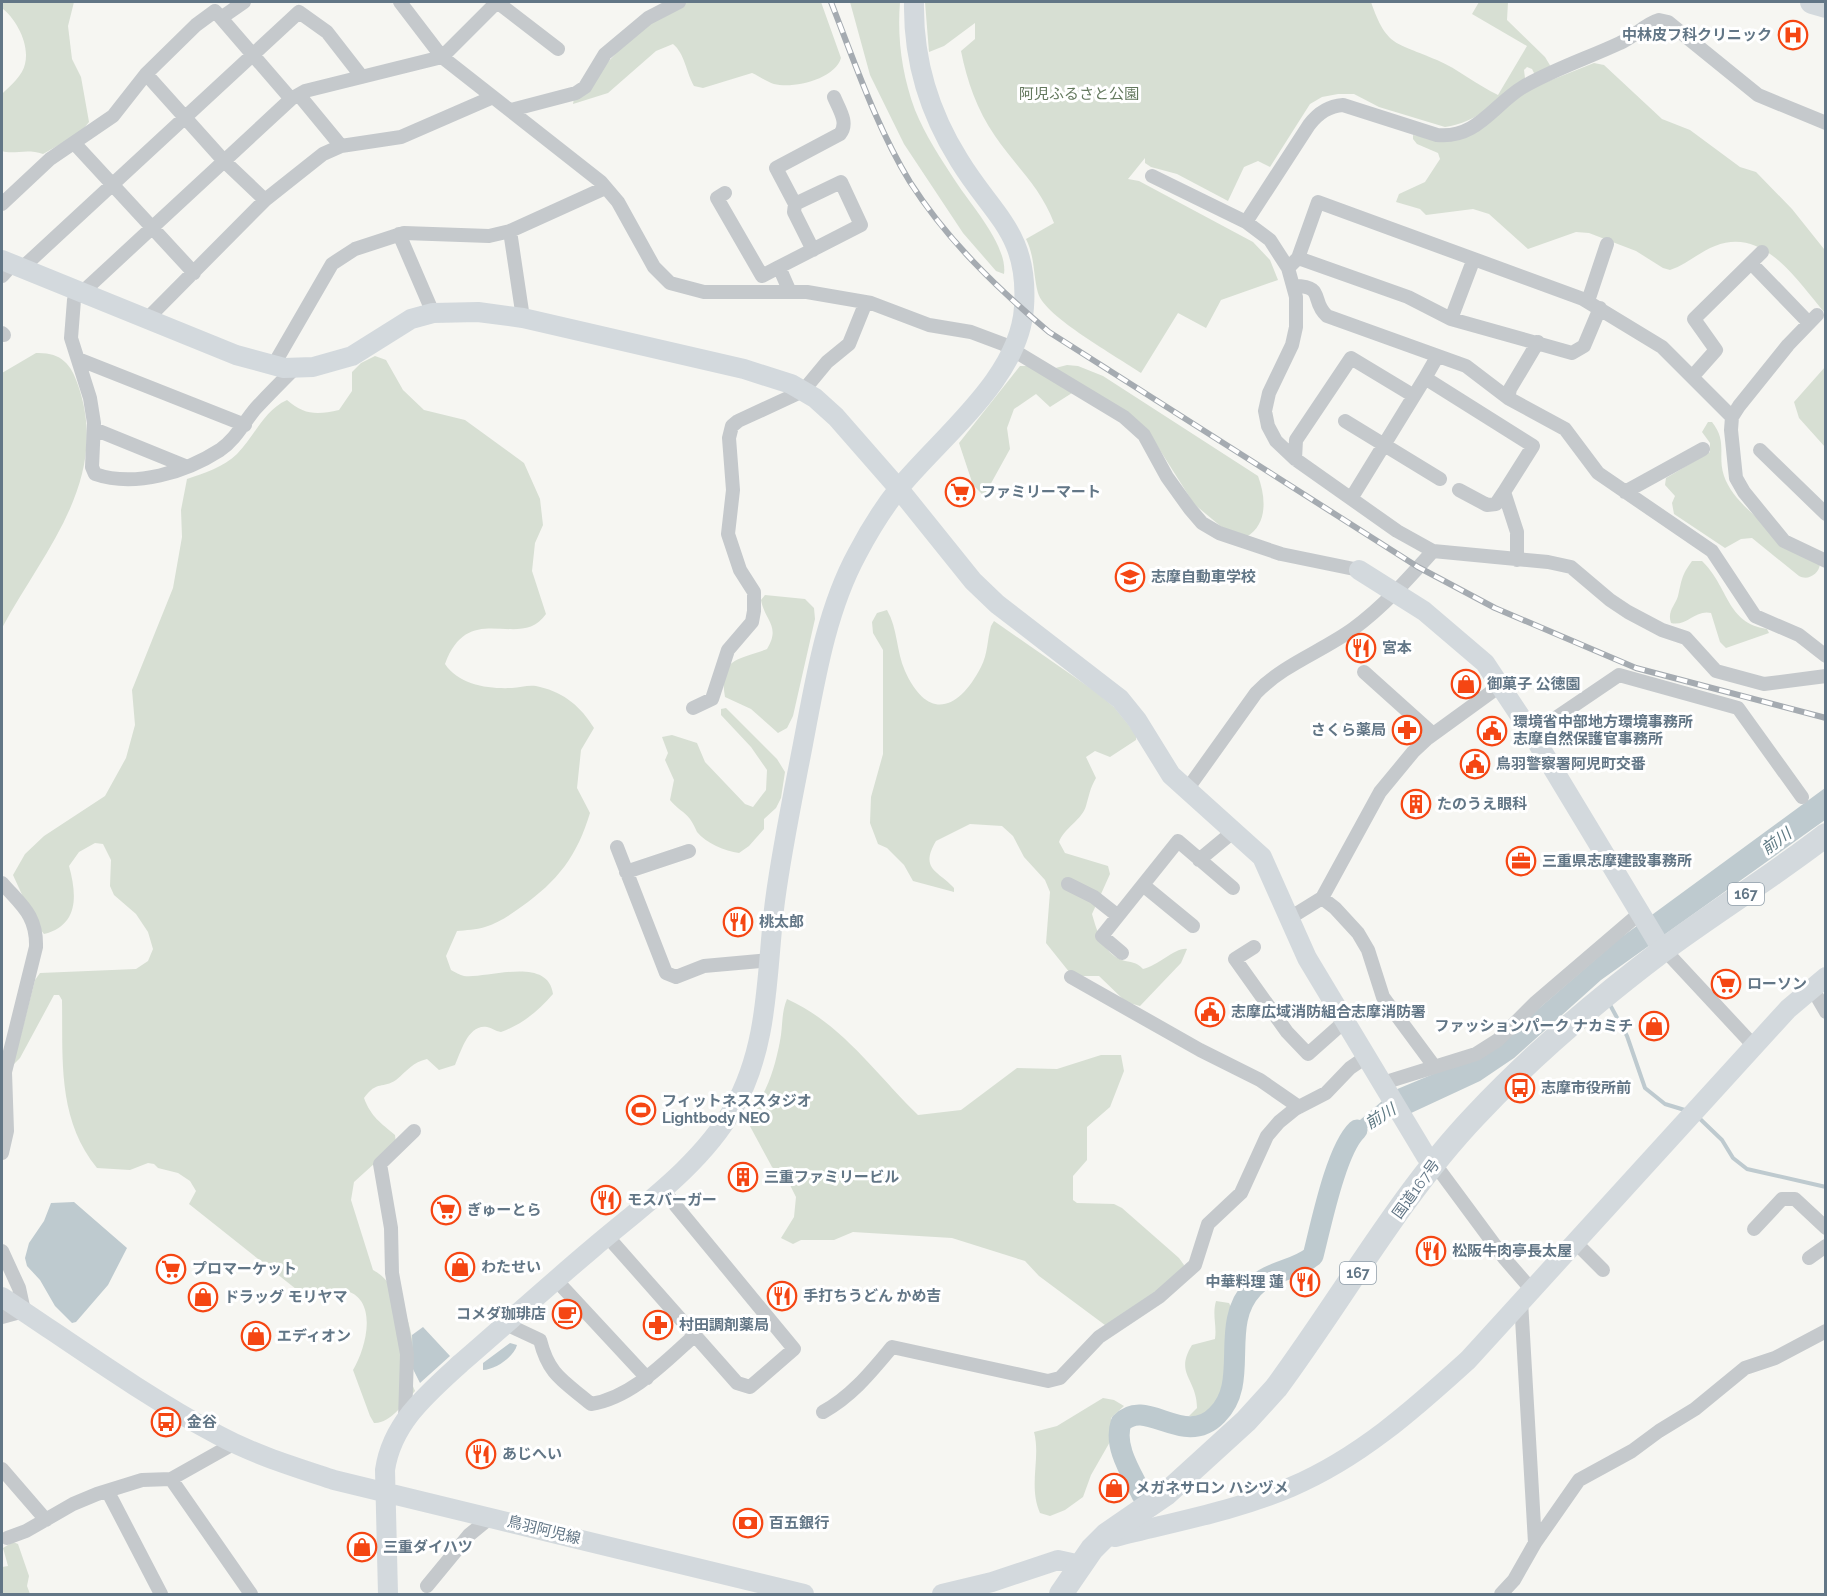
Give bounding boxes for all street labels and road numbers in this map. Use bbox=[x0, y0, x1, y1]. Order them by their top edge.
road number: 167 bbox=[1728, 883, 1764, 905]
street label: 国道167号 bbox=[1389, 1156, 1443, 1222]
road number: 167 bbox=[1340, 1262, 1376, 1284]
street label: 鳥羽阿児線 bbox=[505, 1512, 583, 1548]

